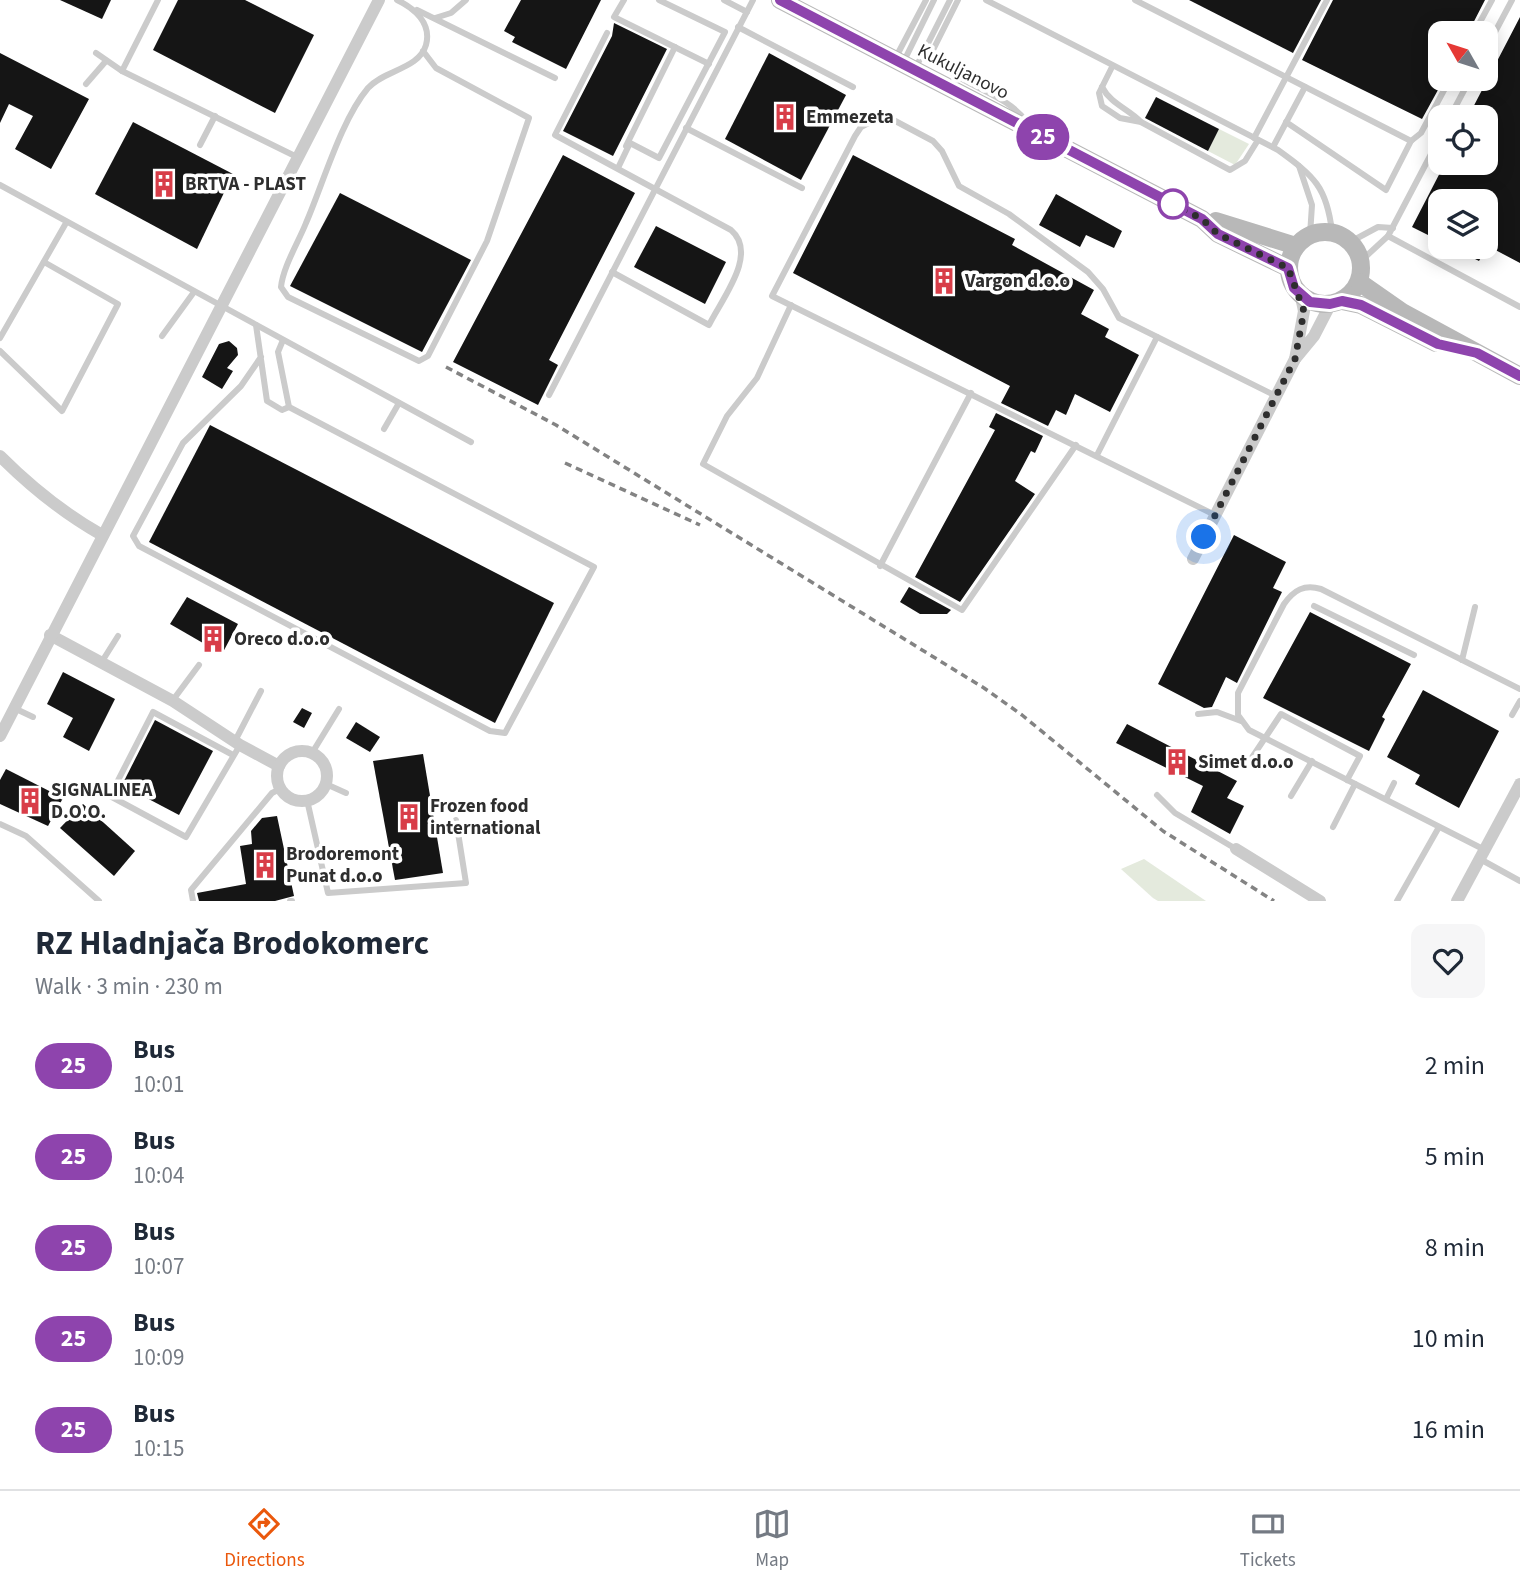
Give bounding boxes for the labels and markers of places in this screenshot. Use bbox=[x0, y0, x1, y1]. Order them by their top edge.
building icon: Emmezeta bbox=[770, 102, 800, 132]
place label: Emmezeta bbox=[806, 104, 894, 131]
building icon: BRTVA - PLAST bbox=[149, 169, 179, 199]
place label: BRTVA - PLAST bbox=[185, 171, 306, 198]
unlabelled marker bbox=[1158, 189, 1188, 219]
building icon: Vargon d.o.o bbox=[929, 266, 959, 296]
place label: Vargon d.o.o bbox=[964, 268, 1070, 295]
building icon: Oreco d.o.o bbox=[198, 624, 228, 654]
place label: Oreco d.o.o bbox=[234, 626, 330, 653]
building icon: Simet d.o.o bbox=[1162, 747, 1192, 777]
place label: Simet d.o.o bbox=[1198, 749, 1294, 776]
place label: SIGNALINEA D.O.O. bbox=[51, 777, 153, 826]
building icon: SIGNALINEA D.O.O. bbox=[15, 786, 45, 816]
place label: Frozen food international bbox=[430, 793, 541, 842]
building icon: Frozen food international bbox=[394, 802, 424, 832]
place label: Brodoremont Punat d.o.o bbox=[286, 841, 399, 890]
building icon: Brodoremont Punat d.o.o bbox=[250, 850, 280, 880]

